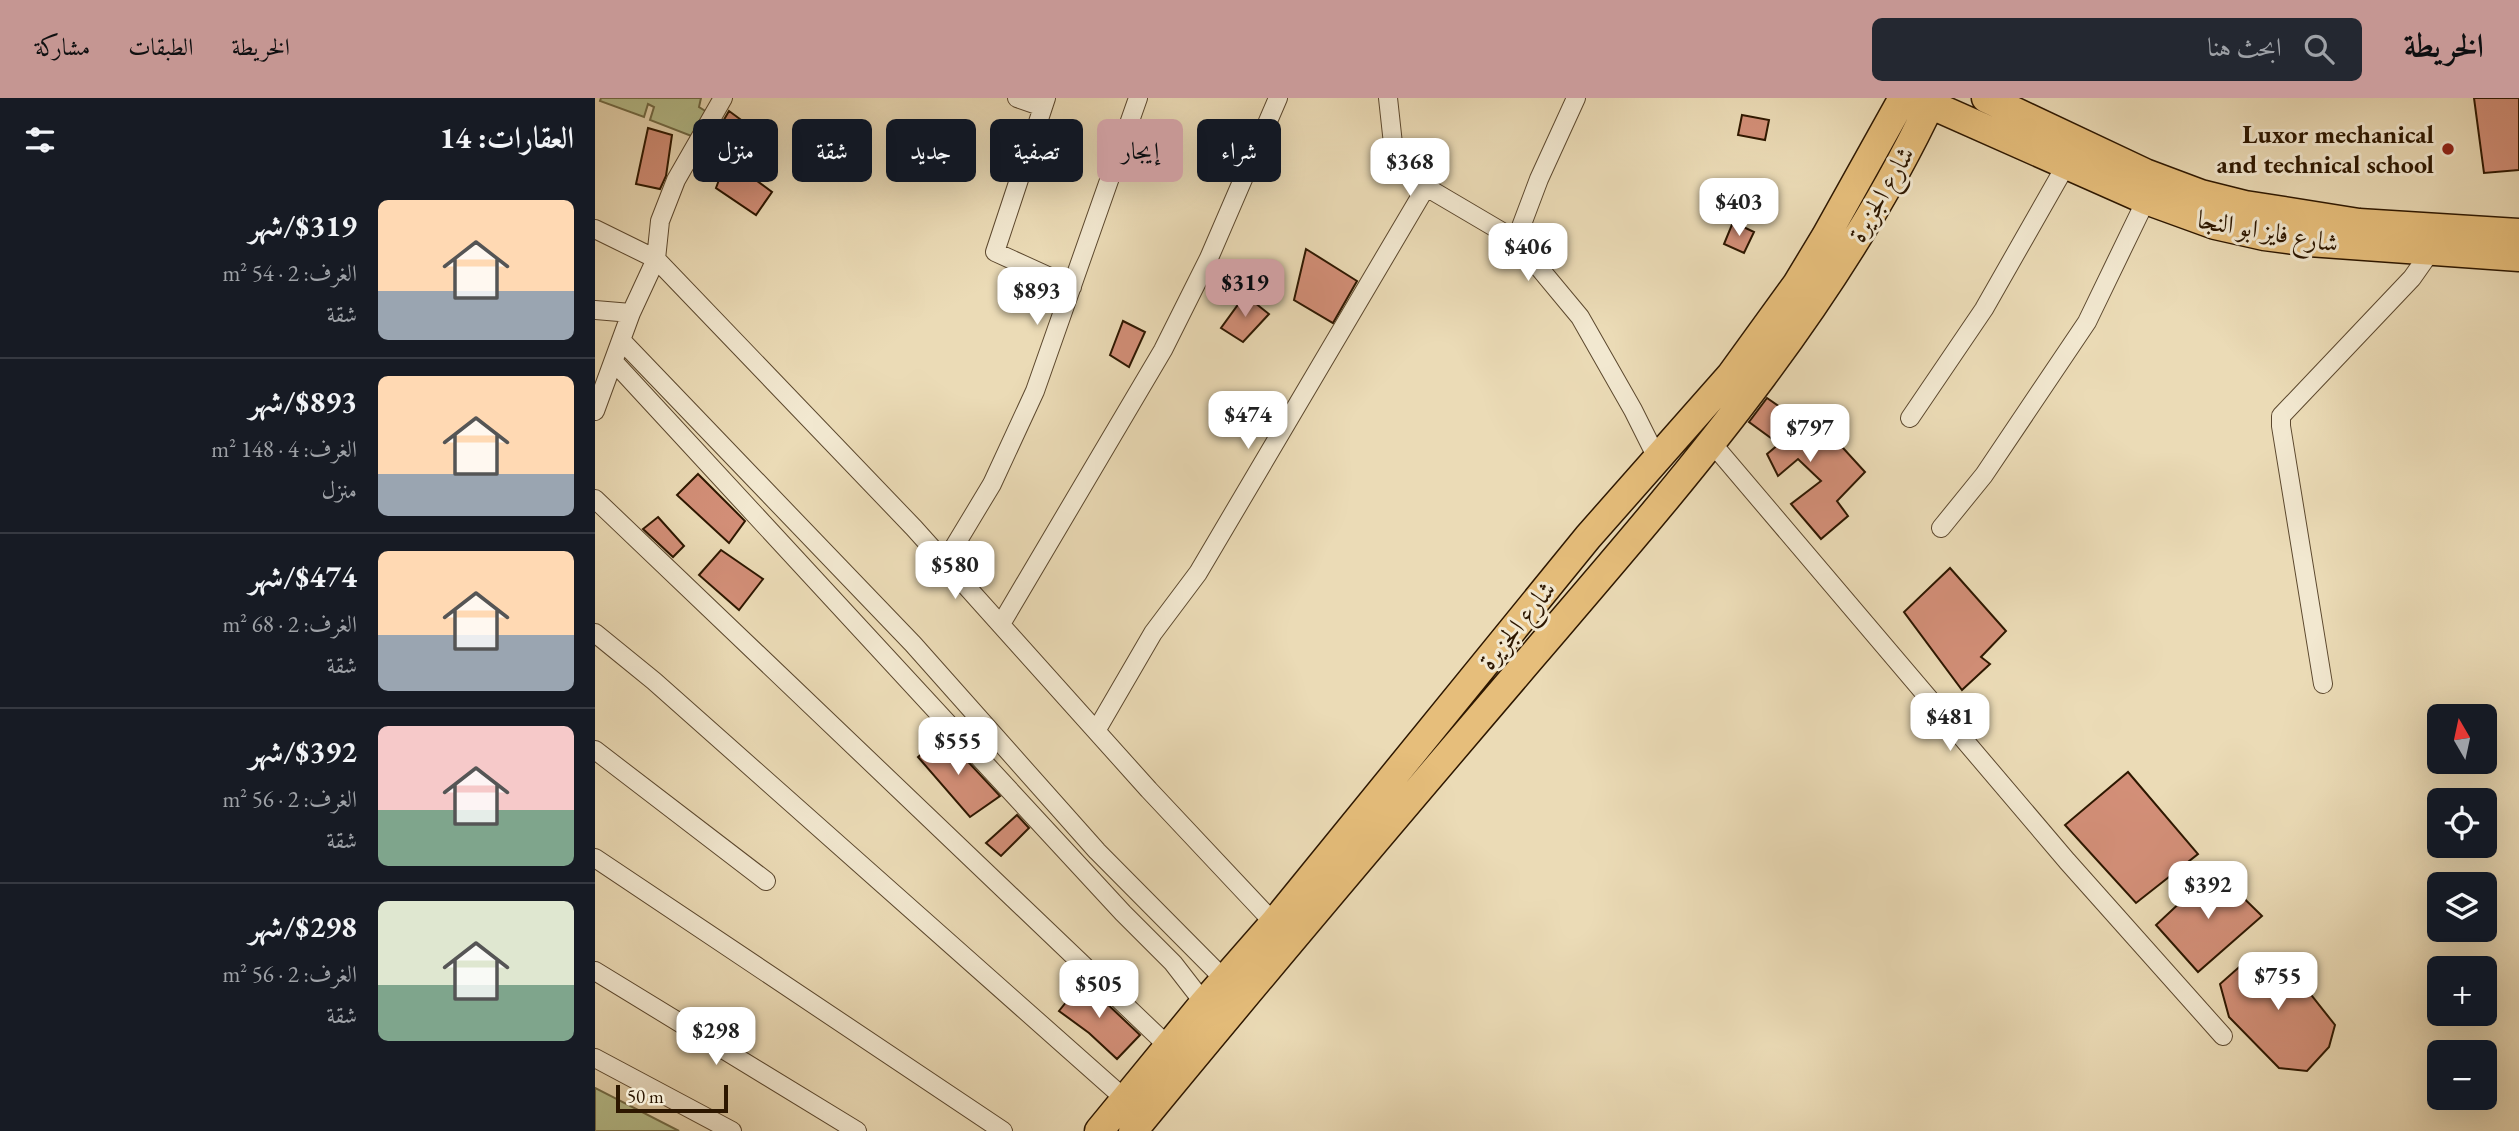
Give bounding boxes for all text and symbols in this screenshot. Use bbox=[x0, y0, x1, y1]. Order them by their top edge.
search box bbox=[1872, 18, 2362, 81]
text: الخريطة bbox=[2404, 24, 2484, 67]
text: ابحث هنا bbox=[2207, 30, 2282, 64]
icon: search bbox=[2300, 30, 2338, 68]
text: مشاركة bbox=[35, 31, 90, 62]
text: الطبقات bbox=[128, 31, 194, 62]
text: الخريطة bbox=[232, 31, 290, 62]
place label: Luxor mechanical and technical school bbox=[2217, 117, 2434, 181]
text: العقارات: 14 bbox=[439, 118, 574, 157]
chip: منزل bbox=[693, 119, 778, 182]
chip: شقة bbox=[792, 119, 872, 182]
chip: جديد bbox=[886, 119, 976, 182]
chip: تصفية bbox=[990, 119, 1083, 182]
chip: إيجار bbox=[1097, 119, 1183, 182]
chip: شراء bbox=[1197, 119, 1281, 182]
icon: filters bbox=[21, 121, 59, 159]
pin: $368 bbox=[1369, 139, 1451, 198]
street label: شارع الجزيرة bbox=[1840, 140, 1926, 251]
marker: Luxor mechanical and technical school bbox=[2440, 141, 2456, 157]
text: $368 bbox=[1386, 146, 1434, 176]
pin: $403 bbox=[1698, 178, 1780, 238]
text: $403 bbox=[1715, 186, 1763, 216]
street label: شارع فايز ابو النجا bbox=[2194, 202, 2341, 265]
text: $319/شهر bbox=[249, 206, 357, 245]
pin: $406 bbox=[1487, 223, 1569, 283]
icon: home bbox=[434, 228, 518, 312]
text: $406 bbox=[1504, 231, 1552, 261]
text: الغرف: 2 · 54 m² bbox=[222, 258, 357, 288]
pin: $319 bbox=[1204, 260, 1286, 319]
text: $319 bbox=[1221, 267, 1269, 297]
pin: $893 bbox=[996, 268, 1078, 327]
text: $893 bbox=[1013, 275, 1061, 305]
text: شقة bbox=[327, 299, 357, 329]
text: $893/شهر bbox=[249, 382, 357, 421]
pin: $474 bbox=[1207, 392, 1289, 451]
text: $474 bbox=[1224, 399, 1272, 429]
icon: home bbox=[434, 404, 518, 488]
pin: $797 bbox=[1769, 404, 1851, 464]
text: $797 bbox=[1786, 412, 1834, 442]
text: الغرف: 4 · 148 m² bbox=[211, 434, 357, 464]
text: منزل bbox=[322, 475, 357, 505]
pin: $580 bbox=[914, 542, 996, 601]
text: $580 bbox=[931, 549, 979, 579]
text: $474/شهر bbox=[249, 557, 357, 596]
street label: شارع الجزيرة bbox=[1471, 573, 1567, 680]
icon: home bbox=[434, 579, 518, 663]
text: الغرف: 2 · 68 m² bbox=[222, 609, 357, 639]
text: شقة bbox=[327, 650, 357, 680]
pin: $481 bbox=[1909, 694, 1991, 753]
text: $481 bbox=[1926, 701, 1974, 731]
north arrow bbox=[2427, 704, 2497, 774]
map controls bbox=[2427, 704, 2497, 1110]
pin: $555 bbox=[917, 718, 999, 777]
text: $555 bbox=[934, 725, 982, 755]
text: $392/شهر bbox=[249, 732, 357, 771]
icon: home bbox=[434, 754, 518, 838]
text: الغرف: 2 · 56 m² bbox=[222, 784, 357, 814]
button: locate bbox=[2427, 788, 2497, 858]
text: شقة bbox=[327, 825, 357, 855]
pin: $392 bbox=[2167, 862, 2249, 921]
text: $392 bbox=[2184, 869, 2232, 899]
button: layers bbox=[2427, 872, 2497, 942]
text: $298/شهر bbox=[249, 907, 357, 946]
icon: home bbox=[434, 929, 518, 1013]
pin: $755 bbox=[2237, 953, 2319, 1012]
button: + bbox=[2427, 956, 2497, 1026]
text: الغرف: 2 · 56 m² bbox=[222, 959, 357, 989]
pin: $505 bbox=[1058, 960, 1140, 1020]
text: $755 bbox=[2254, 960, 2302, 990]
text: $505 bbox=[1075, 968, 1123, 998]
text: شقة bbox=[327, 1000, 357, 1030]
pin: $298 bbox=[675, 1007, 757, 1067]
text: $298 bbox=[692, 1015, 740, 1045]
button: − bbox=[2427, 1040, 2497, 1110]
scale bar bbox=[616, 1082, 728, 1114]
text: 50 m bbox=[627, 1084, 664, 1109]

